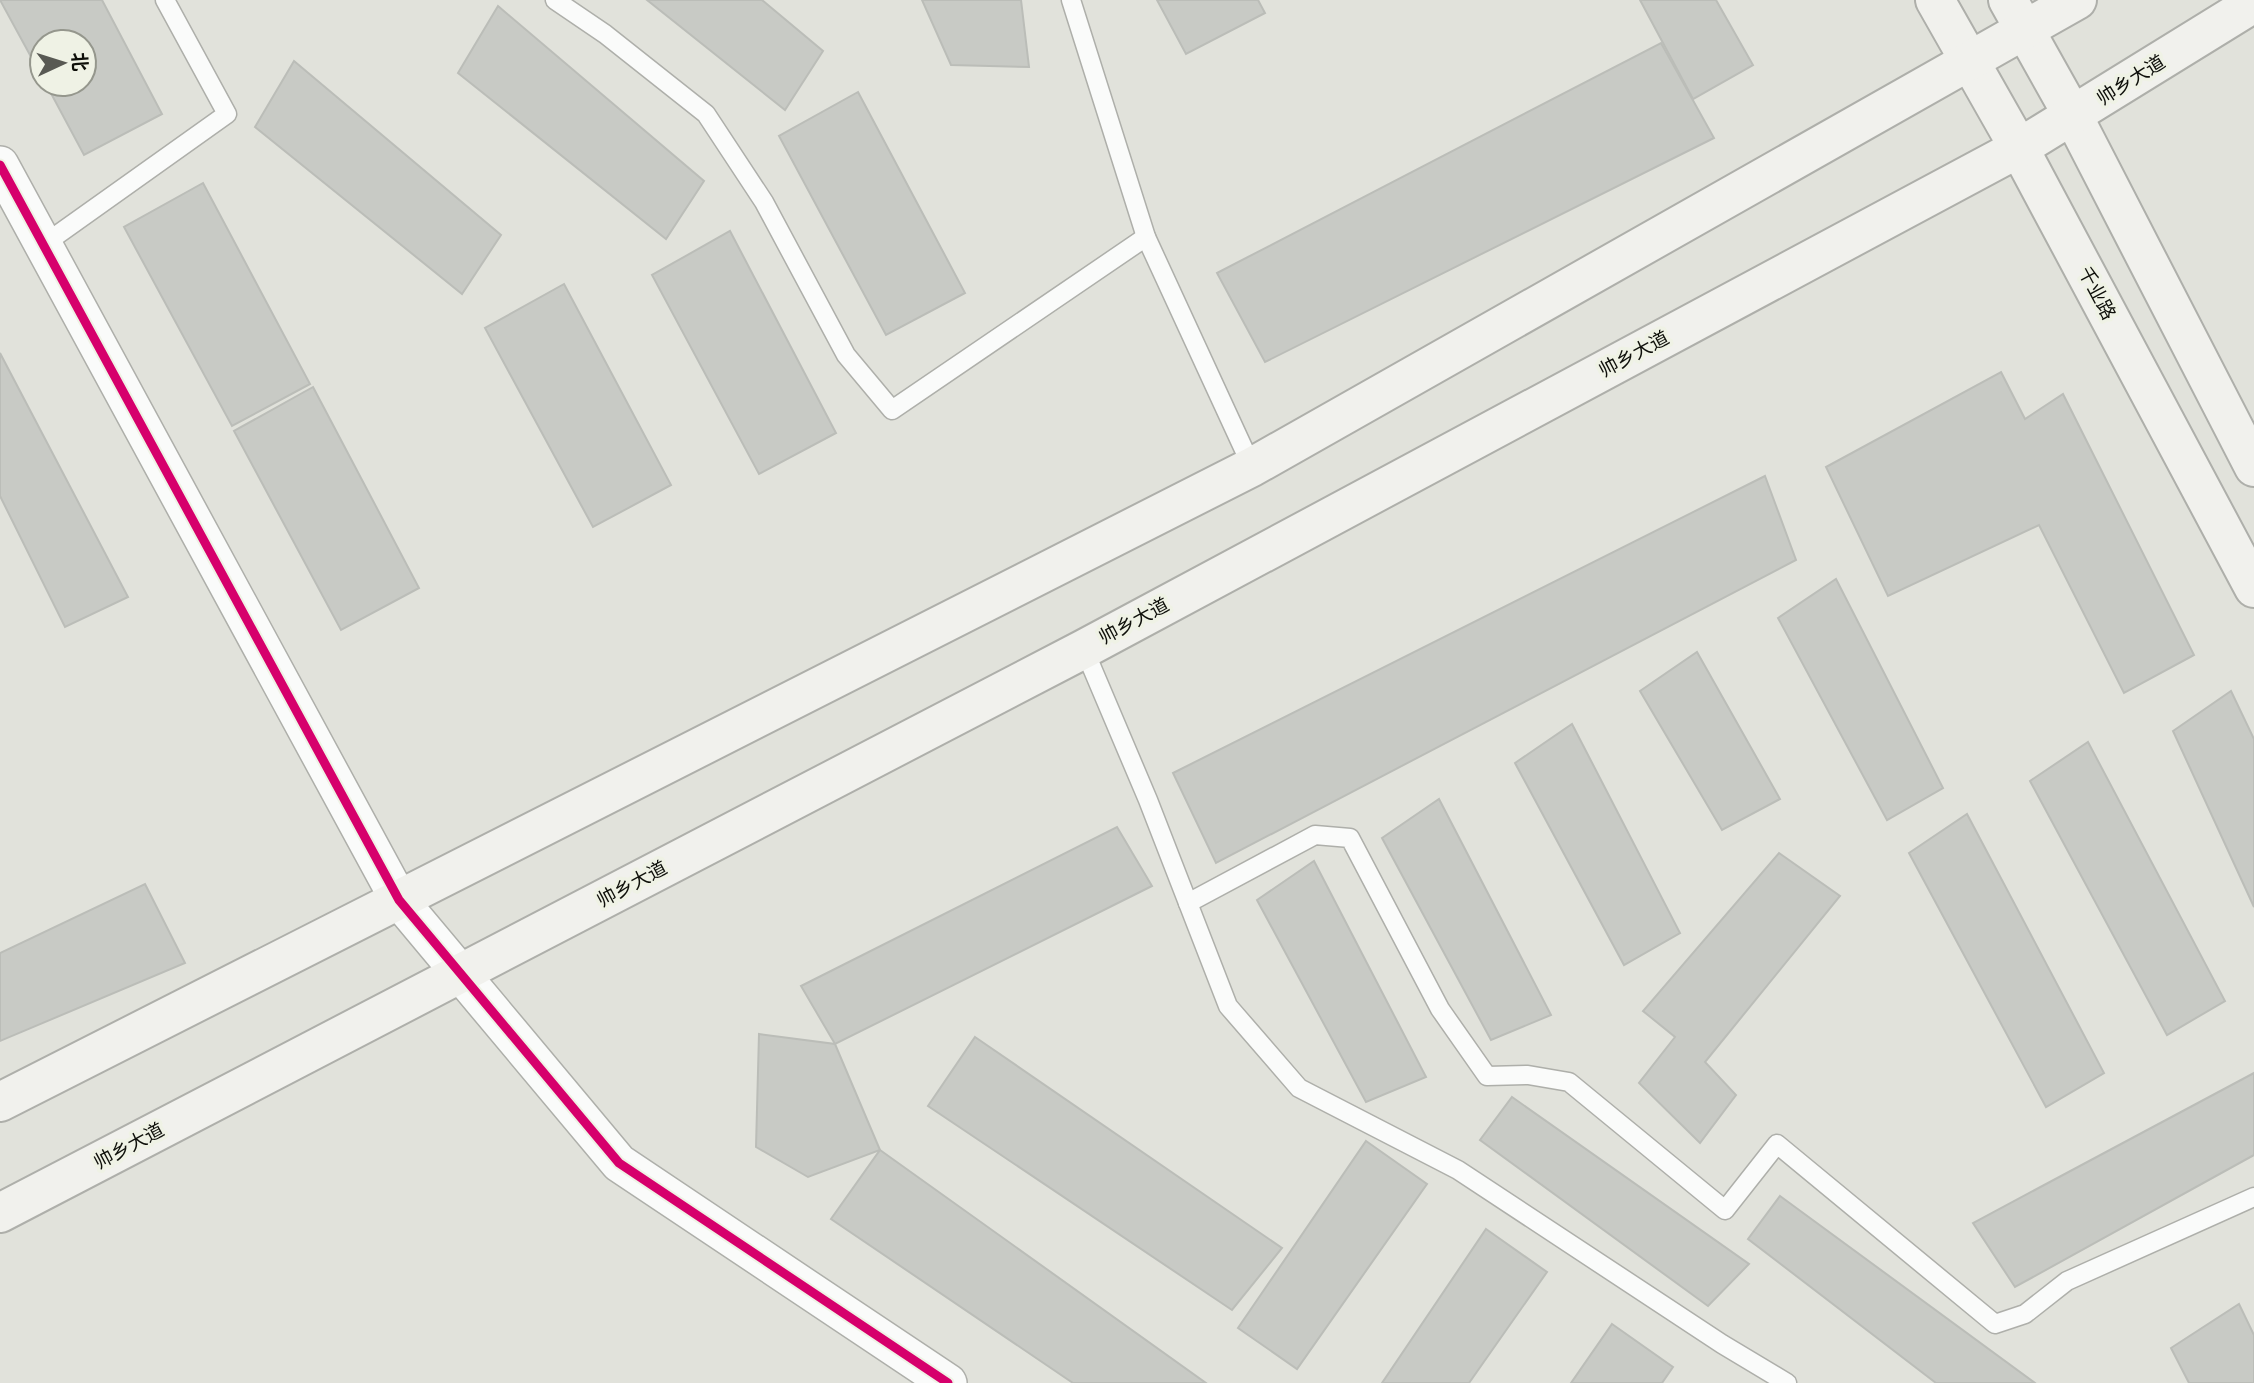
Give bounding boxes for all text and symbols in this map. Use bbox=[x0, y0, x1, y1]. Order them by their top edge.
north arrow bbox=[28, 28, 98, 98]
street label: 帅乡大道 bbox=[2093, 50, 2169, 110]
text: 北 bbox=[67, 52, 92, 72]
street label: 千业路 bbox=[2073, 262, 2121, 324]
street label: 帅乡大道 bbox=[1595, 326, 1673, 382]
street label: 帅乡大道 bbox=[1095, 593, 1173, 649]
street label: 帅乡大道 bbox=[593, 856, 671, 912]
street label: 帅乡大道 bbox=[90, 1118, 168, 1174]

